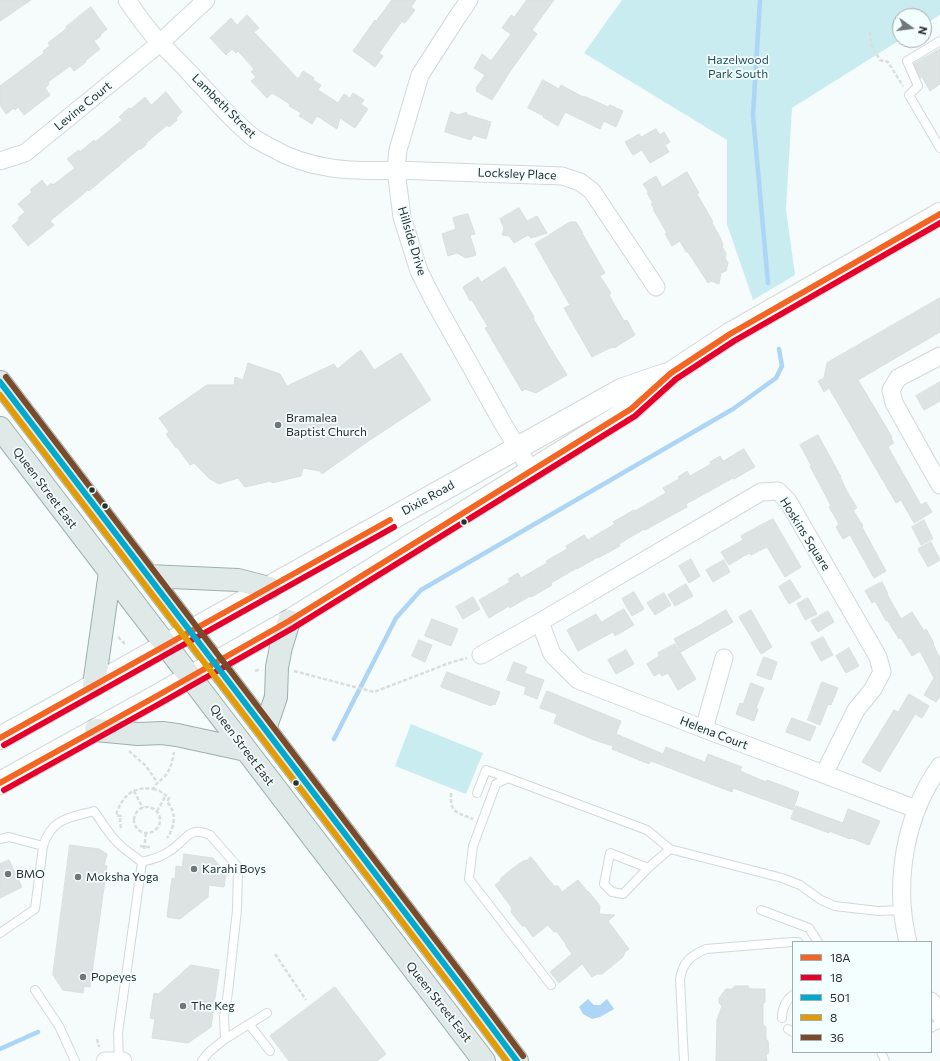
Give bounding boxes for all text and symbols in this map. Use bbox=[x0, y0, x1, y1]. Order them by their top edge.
north arrow bbox=[892, 8, 932, 48]
text: N bbox=[916, 25, 930, 36]
park label: Hazelwood Park South bbox=[707, 53, 769, 81]
street label: Lambeth Street bbox=[189, 71, 259, 141]
street label: Levine Court bbox=[51, 79, 115, 133]
street label: Locksley Place bbox=[477, 165, 557, 183]
street label: Hillside Drive bbox=[395, 205, 429, 277]
place label: Bramalea Baptist Church bbox=[286, 411, 367, 439]
marker: Bramalea Baptist Church bbox=[273, 420, 283, 430]
street label: Queen Street East bbox=[10, 444, 80, 532]
street label: Dixie Road bbox=[399, 478, 457, 518]
unlabelled marker bbox=[87, 485, 97, 495]
street label: Hoskins Square bbox=[777, 495, 833, 573]
unlabelled marker bbox=[100, 501, 110, 511]
unlabelled marker bbox=[459, 517, 469, 527]
street label: Queen Street East bbox=[207, 701, 277, 789]
street label: Helena Court bbox=[678, 713, 750, 753]
unlabelled marker bbox=[291, 778, 301, 788]
place label: Karahi Boys bbox=[202, 862, 266, 876]
marker: Karahi Boys bbox=[189, 864, 199, 874]
place label: BMO bbox=[16, 867, 45, 881]
marker: BMO bbox=[3, 869, 13, 879]
place label: Moksha Yoga bbox=[86, 870, 159, 884]
marker: Moksha Yoga bbox=[73, 872, 83, 882]
legend bbox=[792, 941, 932, 1053]
text: 18A bbox=[830, 950, 850, 964]
street label: Queen Street East bbox=[403, 959, 475, 1045]
place label: Popeyes bbox=[91, 970, 137, 984]
text: 18 bbox=[830, 970, 842, 984]
marker: Popeyes bbox=[78, 972, 88, 982]
text: 501 bbox=[830, 990, 850, 1004]
place label: The Keg bbox=[191, 999, 235, 1013]
marker: The Keg bbox=[178, 1001, 188, 1011]
text: 8 bbox=[830, 1010, 837, 1024]
text: 36 bbox=[830, 1030, 844, 1044]

